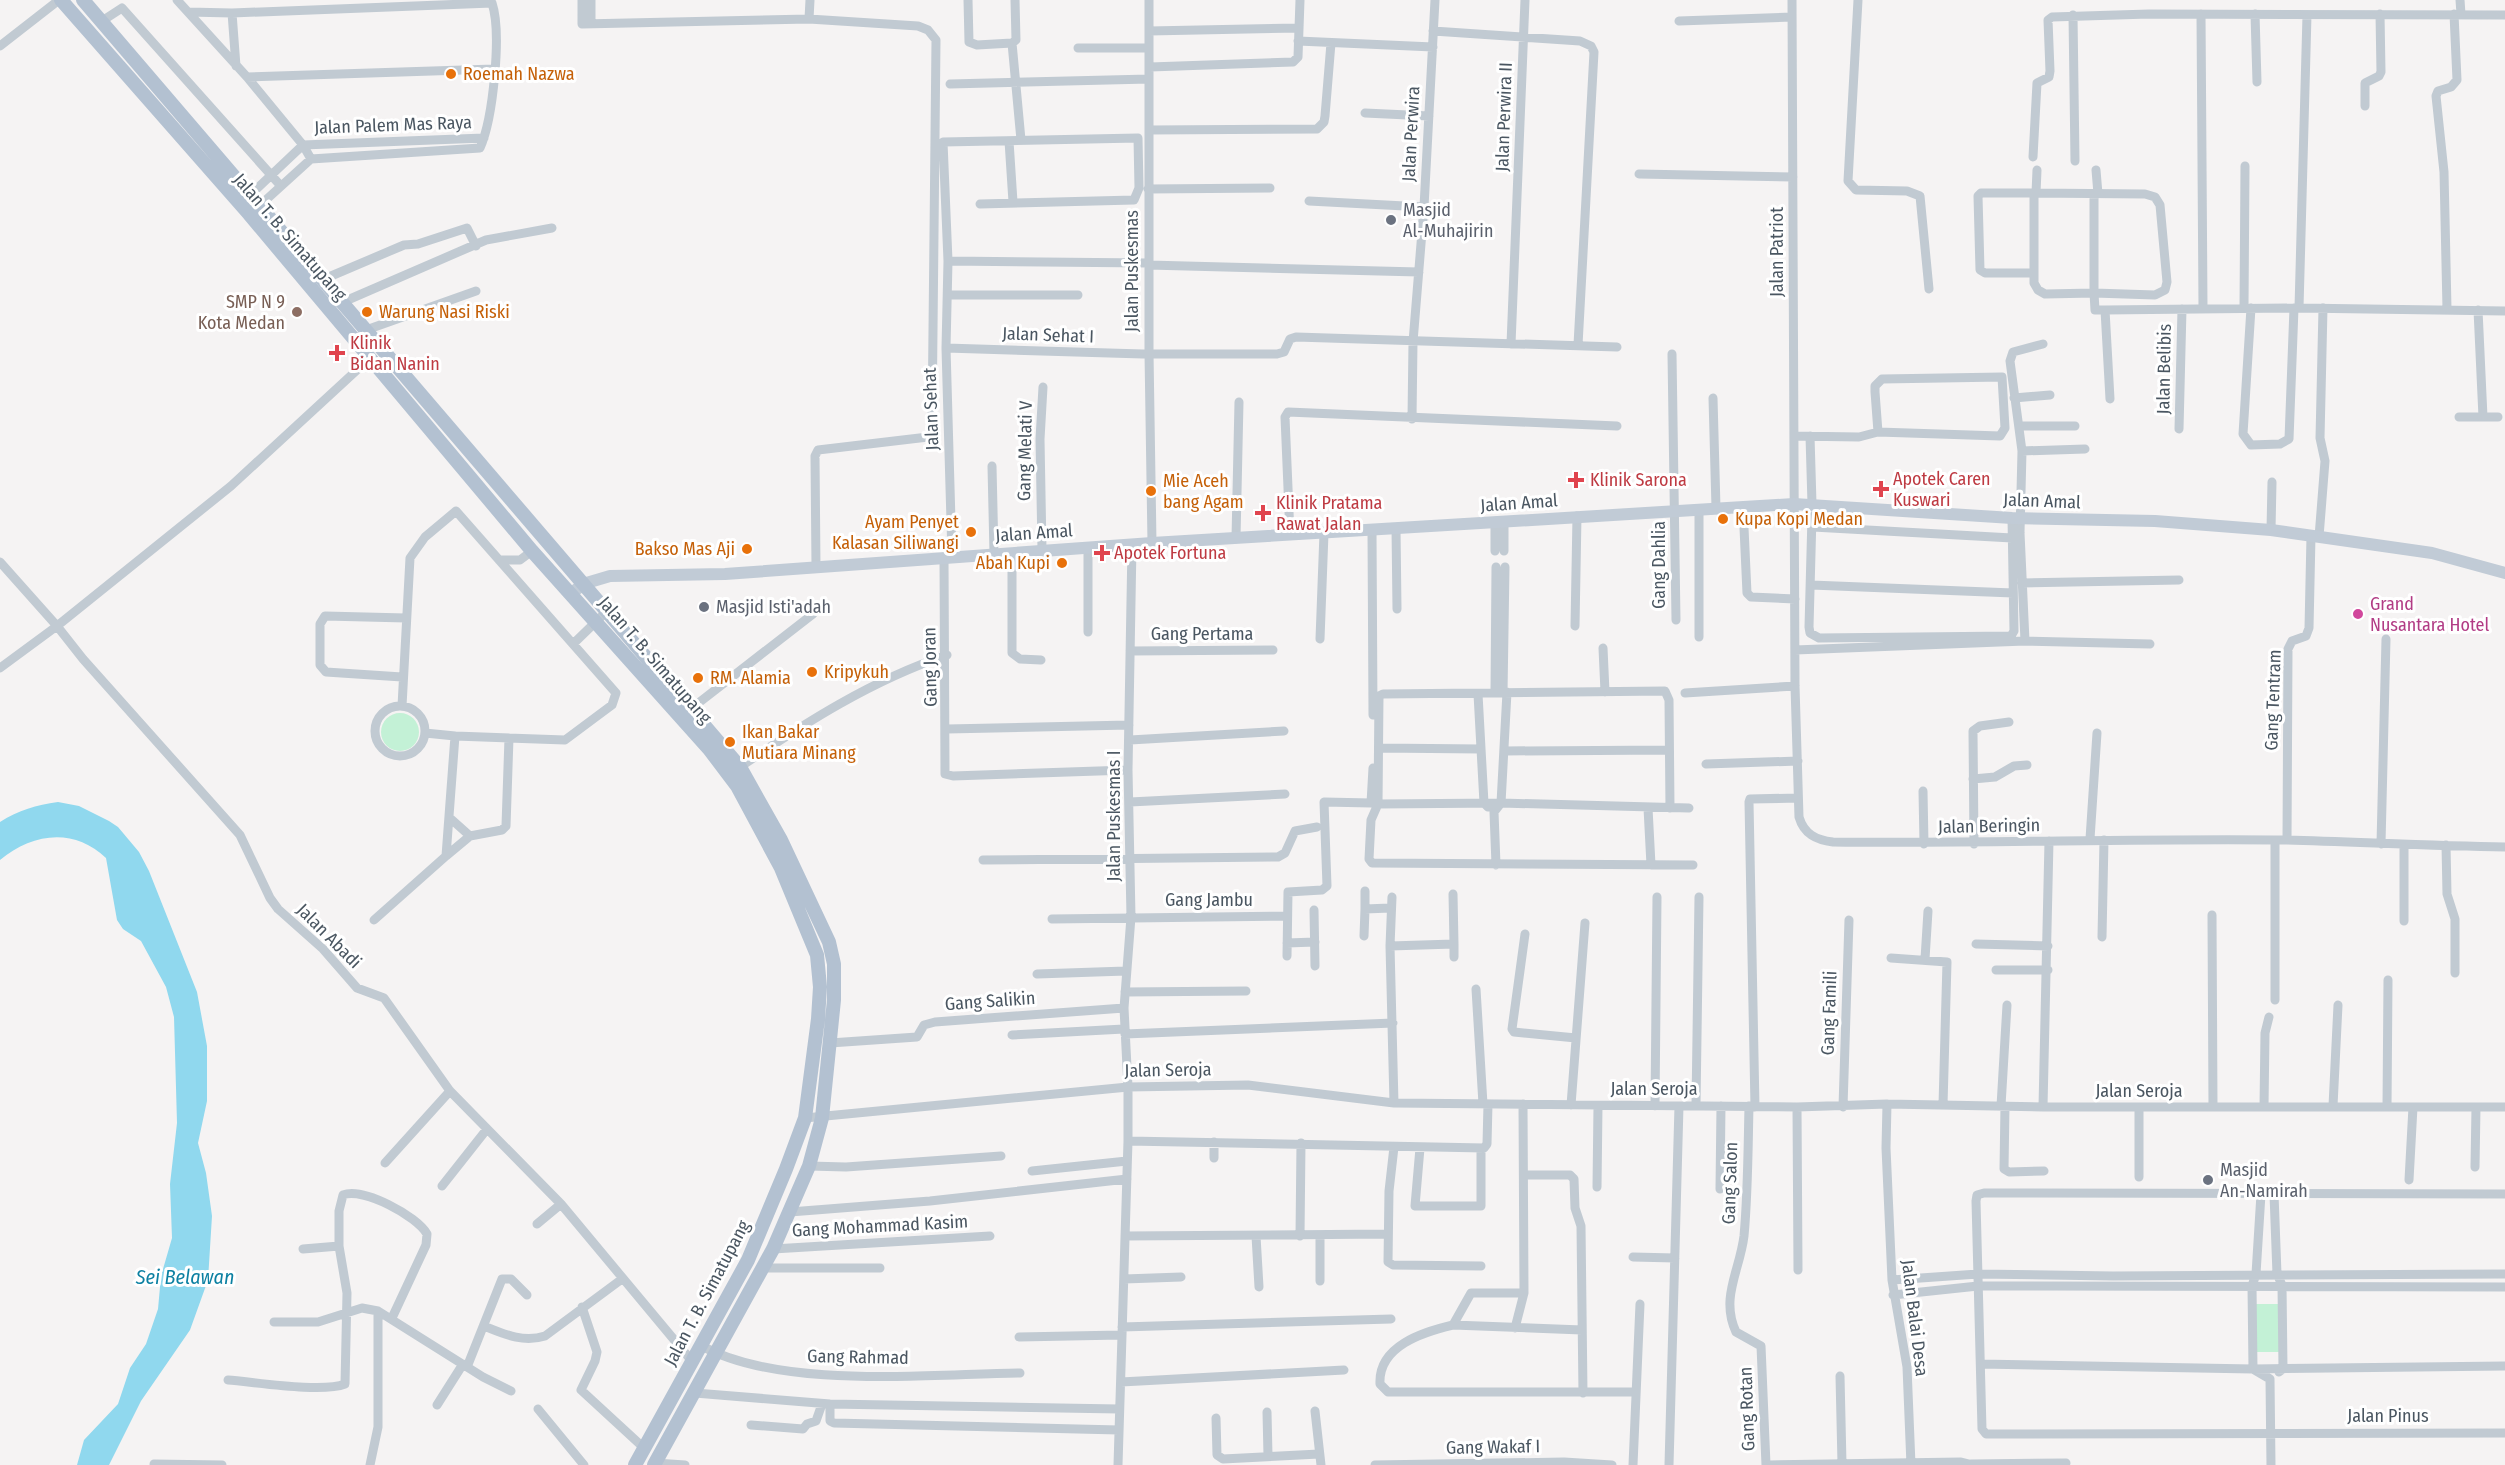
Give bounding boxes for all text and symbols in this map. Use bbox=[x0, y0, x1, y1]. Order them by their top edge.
street label: Jalan Perwira II bbox=[1491, 62, 1517, 172]
place label: Roemah Nazwa bbox=[463, 63, 575, 85]
marker: Roemah Nazwa bbox=[444, 67, 458, 81]
street label: Jalan Perwira bbox=[1398, 85, 1424, 182]
street label: Jalan Palem Mas Raya bbox=[314, 111, 472, 139]
street label: Jalan T. B. Simatupang bbox=[229, 169, 352, 306]
place label: Masjid Al-Muhajirin bbox=[1403, 199, 1493, 242]
street label: Jalan Patriot bbox=[1766, 207, 1788, 297]
street label: Jalan Puskesmas bbox=[1121, 210, 1143, 332]
marker: Masjid Al-Muhajirin bbox=[1384, 213, 1398, 227]
place label: SMP N 9 Kota Medan bbox=[198, 291, 285, 334]
place label: Warung Nasi Riski bbox=[379, 301, 510, 323]
marker: SMP N 9 Kota Medan bbox=[290, 305, 304, 319]
marker: Warung Nasi Riski bbox=[360, 305, 374, 319]
street label: Jalan Sehat I bbox=[1002, 322, 1094, 348]
street label: Jalan Belibis bbox=[2152, 323, 2176, 414]
place label: Klinik Bidan Nanin bbox=[350, 332, 440, 375]
marker: Klinik Bidan Nanin bbox=[328, 344, 346, 362]
street label: Jalan Sehat bbox=[919, 367, 943, 451]
street label: Gang Melati V bbox=[1013, 400, 1037, 501]
place label: Apotek Caren Kuswari bbox=[1893, 468, 1991, 511]
place label: Klinik Sarona bbox=[1590, 469, 1687, 491]
place label: Mie Aceh bang Agam bbox=[1163, 470, 1244, 513]
marker: Klinik Sarona bbox=[1567, 471, 1585, 489]
marker: Apotek Caren Kuswari bbox=[1874, 482, 1888, 496]
marker: Mie Aceh bang Agam bbox=[1144, 484, 1158, 498]
street label: Jalan Amal bbox=[1480, 489, 1559, 517]
street label: Jalan Amal bbox=[2003, 489, 2081, 513]
place label: Klinik Pratama Rawat Jalan bbox=[1276, 492, 1382, 535]
marker: Klinik Pratama Rawat Jalan bbox=[1254, 504, 1272, 522]
place label: Kupa Kopi Medan bbox=[1735, 508, 1863, 530]
place label: Ayam Penyet Kalasan Siliwangi bbox=[832, 511, 959, 554]
marker: Kupa Kopi Medan bbox=[1716, 512, 1730, 526]
street label: Jalan Amal bbox=[995, 519, 1074, 547]
street label: Gang Dahlia bbox=[1648, 521, 1670, 609]
marker: Ayam Penyet Kalasan Siliwangi bbox=[964, 525, 978, 539]
place label: Bakso Mas Aji bbox=[635, 538, 735, 560]
marker: Bakso Mas Aji bbox=[740, 542, 754, 556]
place label: Apotek Fortuna bbox=[1114, 542, 1226, 564]
marker: Apotek Fortuna bbox=[1095, 546, 1109, 560]
place label: Abah Kupi bbox=[976, 552, 1050, 574]
marker: Abah Kupi bbox=[1055, 556, 1069, 570]
street label: Jalan T. B. Simatupang bbox=[594, 592, 717, 729]
place label: Grand Nusantara Hotel bbox=[2370, 593, 2489, 636]
place label: Masjid Isti'adah bbox=[716, 596, 831, 618]
marker: Masjid Isti'adah bbox=[697, 600, 711, 614]
marker: Grand Nusantara Hotel bbox=[2351, 607, 2365, 621]
street label: Gang Pertama bbox=[1151, 623, 1253, 645]
street label: Gang Joran bbox=[918, 627, 942, 707]
street label: Gang Tentram bbox=[2260, 649, 2286, 751]
place label: Kripykuh bbox=[824, 661, 889, 683]
marker: Kripykuh bbox=[805, 665, 819, 679]
place label: RM. Alamia bbox=[710, 667, 791, 689]
marker: RM. Alamia bbox=[691, 671, 705, 685]
place label: Ikan Bakar Mutiara Minang bbox=[742, 721, 856, 764]
marker: Ikan Bakar Mutiara Minang bbox=[723, 735, 737, 749]
street label: Jalan Puskesmas I bbox=[1103, 751, 1125, 881]
street label: Jalan Beringin bbox=[1938, 814, 2040, 838]
street label: Gang Jambu bbox=[1165, 889, 1253, 911]
street label: Jalan Abadi bbox=[292, 899, 366, 973]
street label: Gang Famili bbox=[1817, 970, 1841, 1056]
street label: Gang Salikin bbox=[944, 987, 1036, 1015]
street label: Jalan Seroja bbox=[1124, 1058, 1212, 1082]
street label: Jalan Seroja bbox=[1610, 1078, 1698, 1100]
street label: Jalan Seroja bbox=[2095, 1080, 2183, 1102]
street label: Gang Salon bbox=[1718, 1141, 1742, 1225]
place label: Masjid An-Namirah bbox=[2220, 1159, 2308, 1202]
marker: Masjid An-Namirah bbox=[2201, 1173, 2215, 1187]
street label: Gang Mohammad Kasim bbox=[791, 1210, 969, 1242]
street label: Jalan T. B. Simatupang bbox=[659, 1216, 755, 1369]
street label: Jalan Balai Desa bbox=[1897, 1258, 1933, 1378]
water label: Sei Belawan bbox=[135, 1265, 234, 1289]
street label: Gang Rahmad bbox=[807, 1345, 909, 1369]
street label: Gang Rotan bbox=[1735, 1366, 1759, 1452]
street label: Jalan Pinus bbox=[2347, 1405, 2429, 1427]
street label: Gang Wakaf I bbox=[1446, 1435, 1540, 1459]

